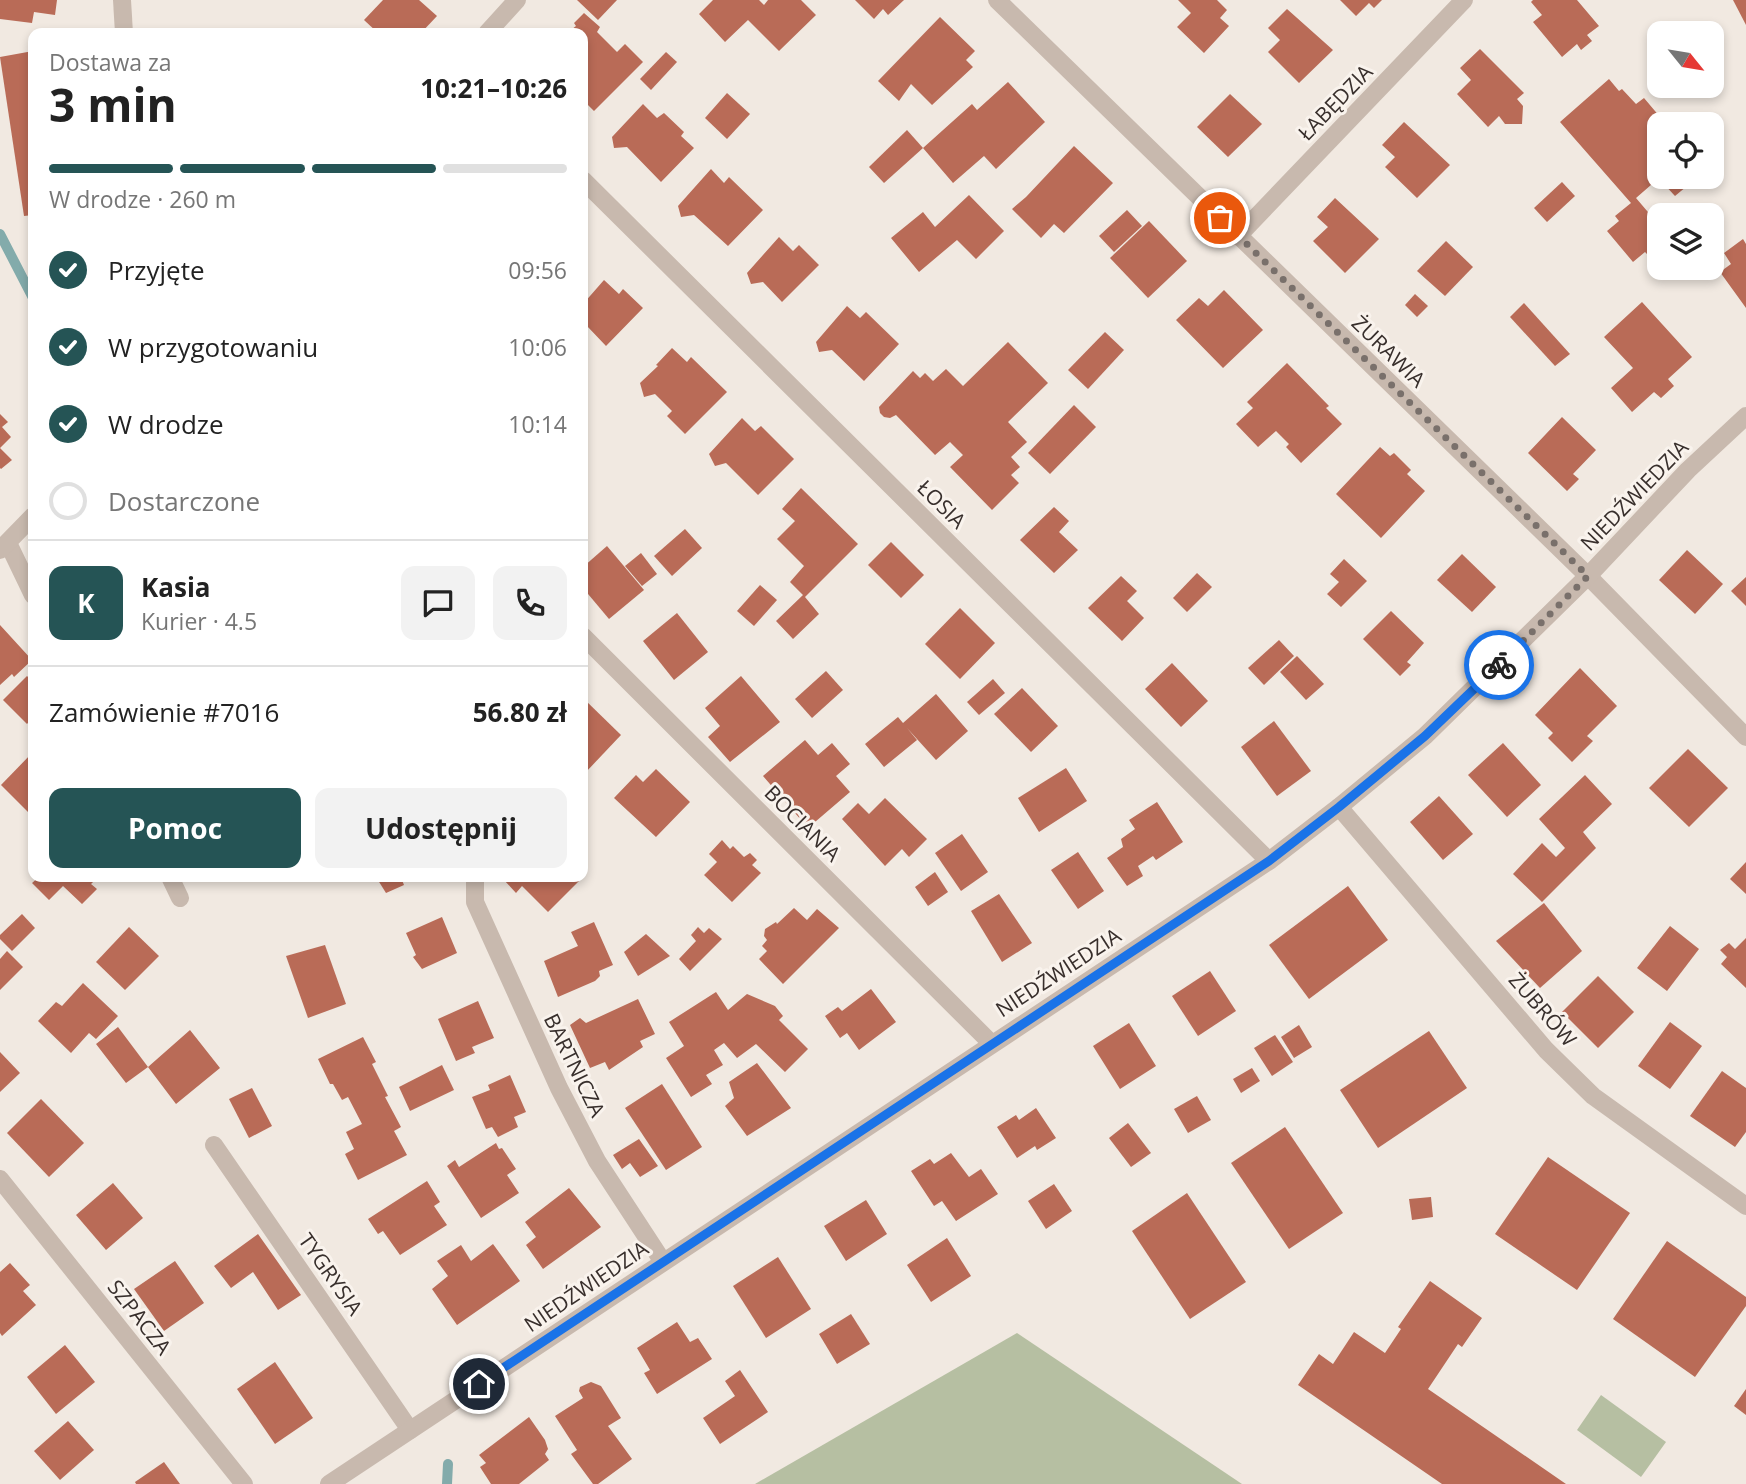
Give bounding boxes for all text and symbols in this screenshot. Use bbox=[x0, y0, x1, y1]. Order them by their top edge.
north arrow bbox=[1647, 21, 1724, 98]
map controls bbox=[1647, 21, 1724, 280]
text: Dostawa za bbox=[49, 46, 172, 78]
street label: ŁABĘDZIA bbox=[1292, 57, 1379, 146]
text: 10:21–10:26 bbox=[420, 70, 567, 106]
text: 3 min bbox=[49, 73, 177, 135]
button: locate bbox=[1647, 112, 1724, 189]
text: W drodze · 260 m bbox=[49, 183, 236, 215]
pin bbox=[1190, 188, 1250, 248]
icon: bag bbox=[1201, 199, 1239, 237]
button: layers bbox=[1647, 203, 1724, 280]
icon: check bbox=[49, 251, 87, 289]
text: Przyjęte bbox=[108, 252, 205, 288]
text: 09:56 bbox=[508, 254, 567, 286]
street label: ŻURAWIA bbox=[1346, 309, 1432, 394]
icon: check bbox=[49, 328, 87, 366]
text: W przygotowaniu bbox=[108, 329, 318, 365]
text: 10:06 bbox=[508, 331, 567, 363]
icon: check bbox=[49, 405, 87, 443]
text: W drodze bbox=[108, 406, 224, 442]
text: 10:14 bbox=[508, 408, 567, 440]
street label: NIEDŹWIEDZIA bbox=[1574, 433, 1695, 556]
street label: ŁOSIA bbox=[912, 474, 973, 535]
text: Dostarczone bbox=[108, 483, 260, 519]
button: chat bbox=[401, 566, 475, 640]
button: phone bbox=[493, 566, 567, 640]
text: Kasia bbox=[141, 569, 211, 605]
text: K bbox=[77, 585, 95, 621]
text: Kurier · 4.5 bbox=[141, 605, 257, 637]
courier bbox=[1464, 630, 1534, 700]
icon: bike bbox=[1480, 646, 1518, 684]
text: Zamówienie #7016 bbox=[49, 694, 279, 730]
text: 56.80 zł bbox=[473, 694, 567, 730]
street label: BOCIANIA bbox=[759, 779, 848, 868]
button: Pomoc bbox=[49, 788, 301, 868]
button: Udostępnij bbox=[315, 788, 567, 868]
street label: NIEDŹWIEDZIA bbox=[990, 921, 1127, 1023]
street label: ŻUBRÓW bbox=[1503, 966, 1583, 1052]
street label: BARTNICZA bbox=[538, 1009, 612, 1122]
street label: TYGRYSIA bbox=[293, 1227, 370, 1321]
street label: NIEDŹWIEDZIA bbox=[519, 1234, 654, 1338]
street label: SZPACZA bbox=[102, 1274, 179, 1361]
pin bbox=[449, 1354, 509, 1414]
icon: home bbox=[460, 1365, 498, 1403]

